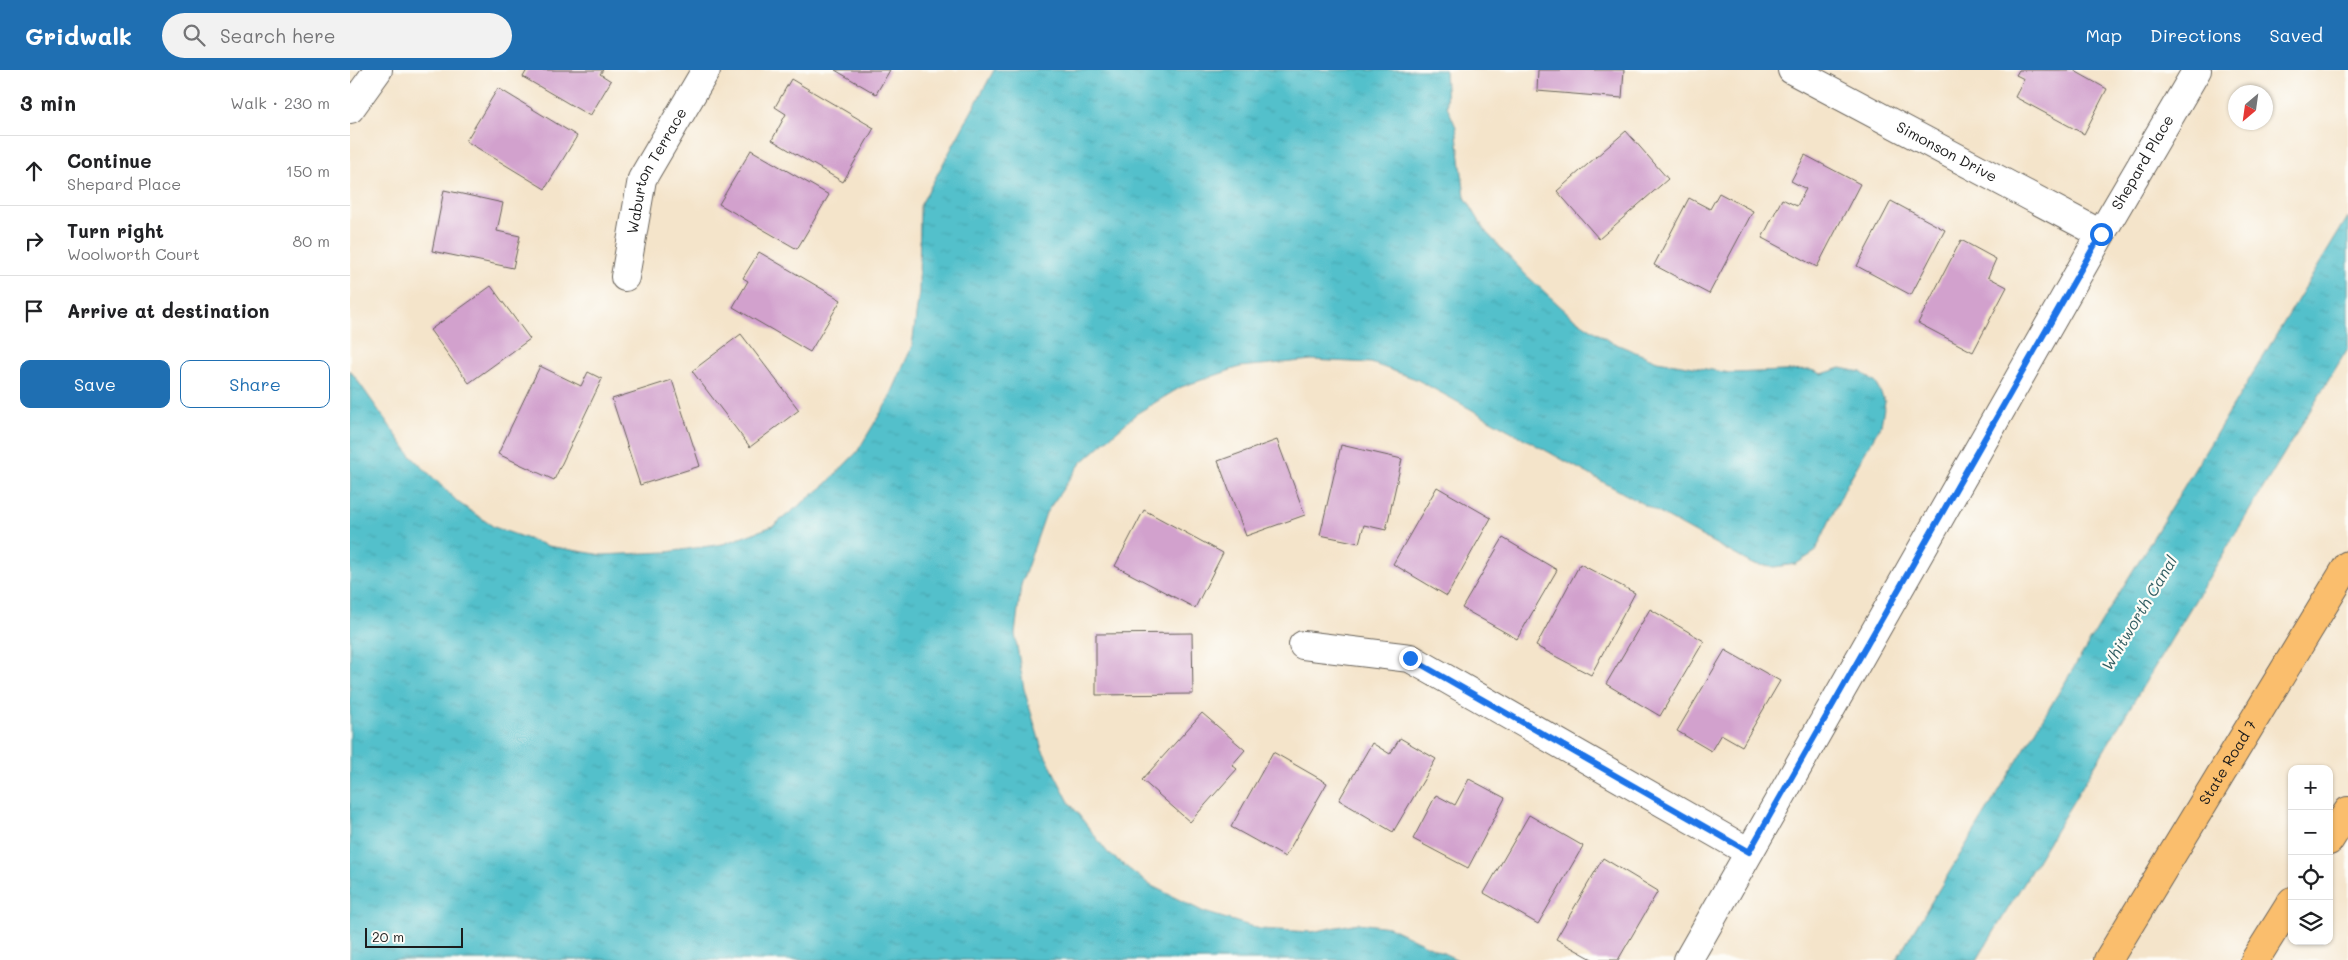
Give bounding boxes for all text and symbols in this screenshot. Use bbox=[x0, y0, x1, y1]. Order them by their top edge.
search box bbox=[162, 13, 512, 58]
text: Gridwalk bbox=[25, 20, 132, 51]
icon: search bbox=[180, 21, 208, 49]
text: Search here bbox=[220, 23, 336, 48]
text: Map bbox=[2085, 23, 2122, 47]
text: Directions bbox=[2150, 23, 2242, 47]
text: Saved bbox=[2270, 23, 2323, 47]
north arrow bbox=[2228, 85, 2273, 130]
text: 3 min bbox=[20, 89, 76, 116]
text: Walk · 230 m bbox=[230, 92, 330, 113]
street label: Waburton Terrace bbox=[622, 104, 691, 236]
street label: Shepard Place bbox=[2106, 111, 2178, 213]
street label: Simonson Drive bbox=[1893, 116, 2001, 186]
text: Continue bbox=[67, 148, 152, 173]
icon: ahead bbox=[20, 157, 48, 185]
text: 150 m bbox=[286, 160, 330, 181]
text: Shepard Place bbox=[67, 173, 181, 194]
text: Turn right bbox=[67, 218, 164, 243]
route start bbox=[2090, 223, 2113, 246]
icon: right bbox=[20, 227, 48, 255]
text: 80 m bbox=[293, 230, 330, 251]
text: Woolworth Court bbox=[67, 243, 200, 264]
icon: arrive bbox=[20, 297, 48, 325]
text: Arrive at destination bbox=[67, 298, 270, 323]
button: Save bbox=[20, 360, 170, 408]
button: Share bbox=[180, 360, 330, 408]
water label: Whitworth Canal bbox=[2096, 551, 2181, 674]
route end bbox=[1399, 647, 1422, 670]
street label: State Road 7 bbox=[2194, 716, 2260, 808]
map controls bbox=[2288, 765, 2333, 945]
button: + bbox=[2288, 765, 2333, 810]
button: − bbox=[2288, 810, 2333, 855]
button: locate bbox=[2288, 855, 2333, 900]
button: layers bbox=[2288, 900, 2333, 945]
scale bar bbox=[365, 925, 462, 948]
text: 20 m bbox=[372, 927, 404, 946]

